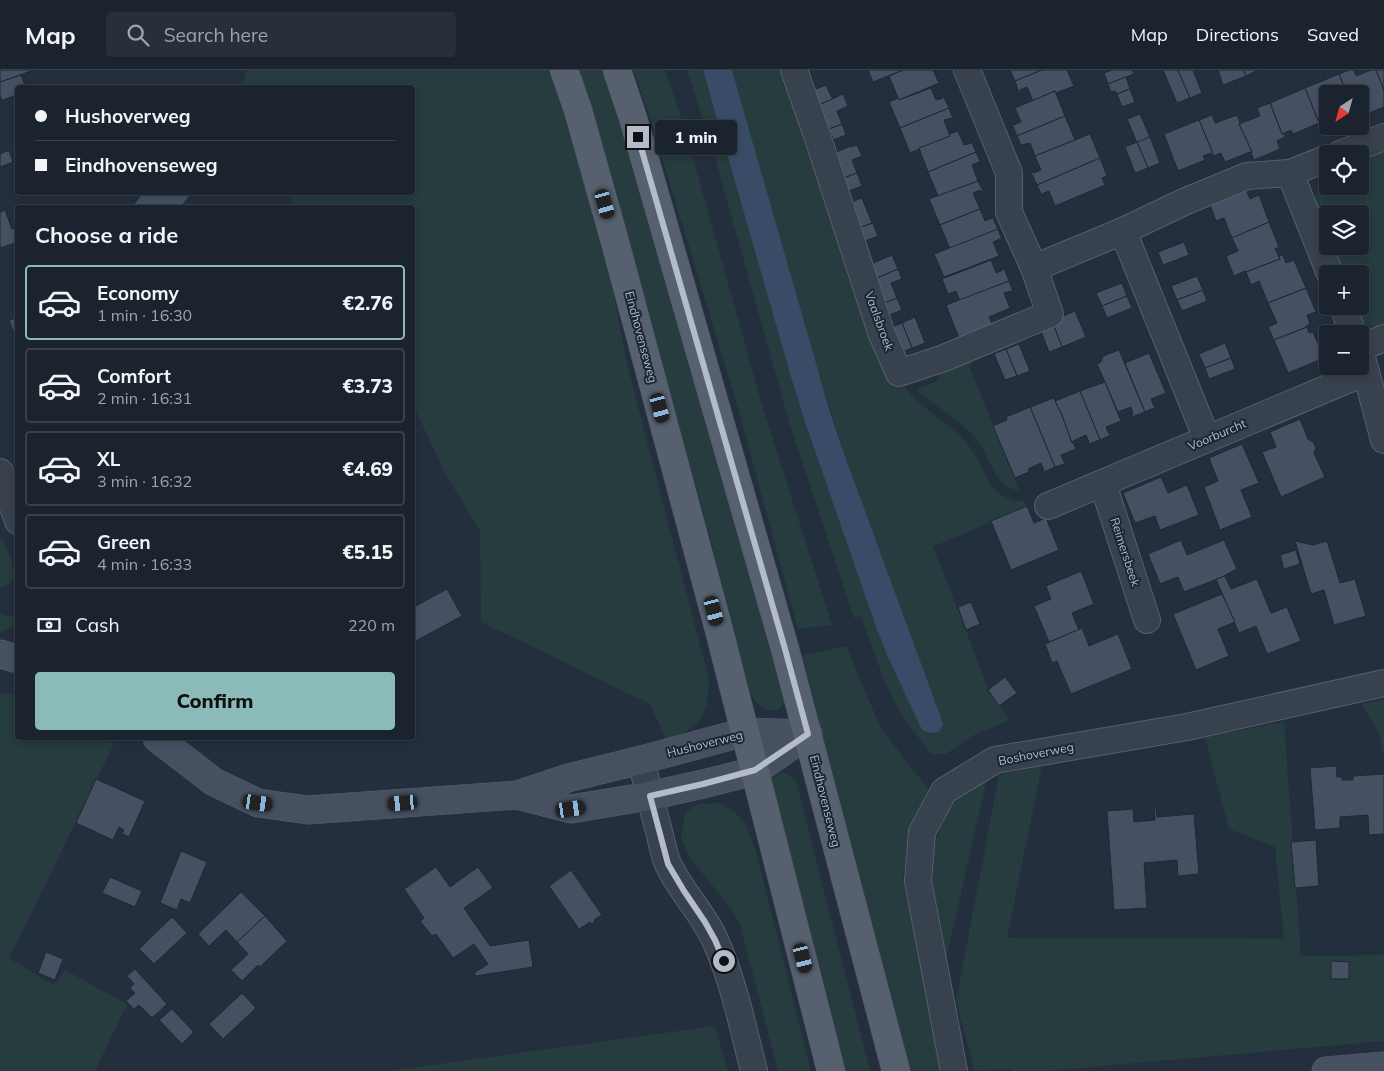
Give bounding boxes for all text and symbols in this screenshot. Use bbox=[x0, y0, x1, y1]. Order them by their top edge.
search box bbox=[106, 12, 456, 57]
text: Map bbox=[25, 20, 76, 50]
icon: search bbox=[124, 21, 152, 49]
text: Search here bbox=[164, 23, 268, 47]
text: Map bbox=[1131, 23, 1168, 46]
text: Directions bbox=[1196, 23, 1279, 46]
text: Saved bbox=[1307, 23, 1359, 46]
north arrow bbox=[1319, 85, 1369, 135]
map controls bbox=[1319, 85, 1369, 375]
text: Hushoverweg bbox=[65, 104, 190, 128]
callout: 1 min bbox=[656, 120, 738, 154]
route end bbox=[627, 126, 649, 148]
text: 1 min bbox=[675, 127, 717, 147]
button: locate bbox=[1319, 145, 1369, 195]
text: Eindhovenseweg bbox=[65, 153, 218, 177]
car bbox=[593, 188, 616, 220]
button: layers bbox=[1319, 205, 1369, 255]
text: Choose a ride bbox=[35, 221, 178, 249]
button: + bbox=[1319, 265, 1369, 315]
icon: car bbox=[37, 280, 82, 325]
text: Economy bbox=[97, 281, 179, 305]
street label: Eindhovenseweg bbox=[622, 289, 661, 384]
street label: Vaalsbroek bbox=[862, 289, 897, 353]
text: €2.76 bbox=[342, 291, 393, 315]
text: 1 min · 16:30 bbox=[97, 305, 192, 325]
button: − bbox=[1319, 325, 1369, 375]
icon: car bbox=[37, 363, 82, 408]
text: Comfort bbox=[97, 364, 171, 388]
text: €3.73 bbox=[342, 374, 393, 398]
text: 2 min · 16:31 bbox=[97, 388, 192, 408]
car bbox=[648, 392, 671, 424]
street label: Voorburcht bbox=[1186, 416, 1248, 453]
icon: car bbox=[37, 446, 82, 491]
text: XL bbox=[97, 447, 120, 471]
text: €4.69 bbox=[342, 457, 393, 481]
text: 3 min · 16:32 bbox=[97, 471, 192, 491]
street label: Reimersbeek bbox=[1107, 516, 1144, 589]
icon: car bbox=[37, 529, 82, 574]
text: Green bbox=[97, 530, 151, 554]
text: €5.15 bbox=[342, 540, 393, 564]
text: 4 min · 16:33 bbox=[97, 554, 192, 574]
car bbox=[702, 595, 725, 627]
icon: cash bbox=[35, 611, 63, 639]
text: Cash bbox=[75, 613, 120, 637]
text: 220 m bbox=[348, 615, 395, 635]
button: Confirm bbox=[35, 672, 395, 730]
street label: Hushoverweg bbox=[665, 727, 744, 760]
street label: Boshoverweg bbox=[997, 739, 1075, 768]
street label: Eindhovenseweg bbox=[807, 753, 844, 848]
car bbox=[242, 793, 273, 813]
car bbox=[387, 794, 418, 812]
car bbox=[555, 799, 586, 819]
car bbox=[792, 942, 813, 974]
route start bbox=[713, 950, 735, 972]

